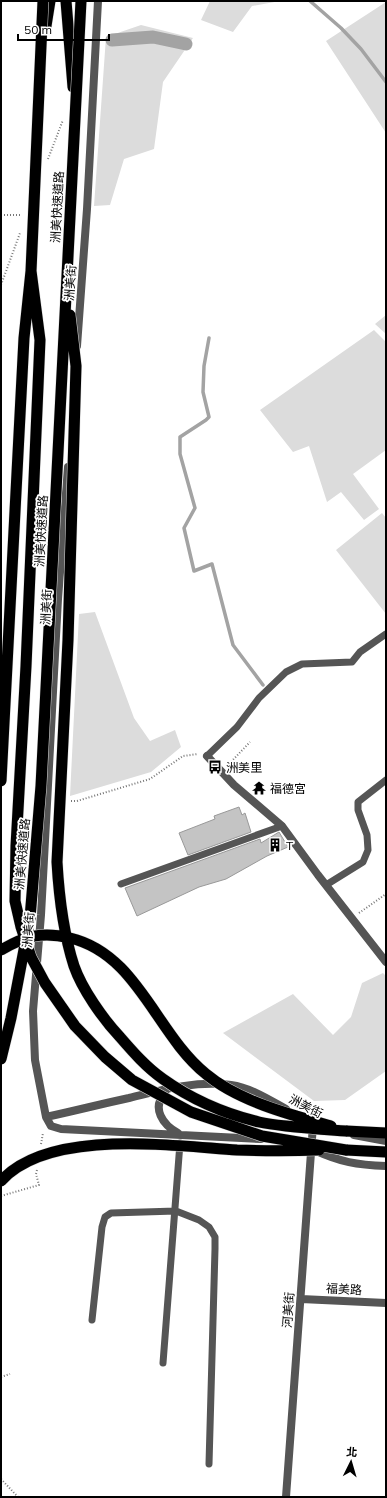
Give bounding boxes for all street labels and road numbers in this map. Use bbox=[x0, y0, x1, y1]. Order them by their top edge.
street label: 洲美快速道路 bbox=[48, 171, 66, 243]
street label: 洲美街 bbox=[61, 265, 79, 301]
street label: 洲美快速道路 bbox=[32, 495, 50, 567]
street label: 洲美街 bbox=[38, 589, 54, 625]
street label: 洲美快速道路 bbox=[11, 817, 33, 891]
street label: 洲美街 bbox=[19, 912, 37, 948]
street label: 洲美街 bbox=[287, 1091, 325, 1121]
street label: 福美路 bbox=[326, 1281, 362, 1297]
street label: 河美街 bbox=[279, 1292, 297, 1328]

